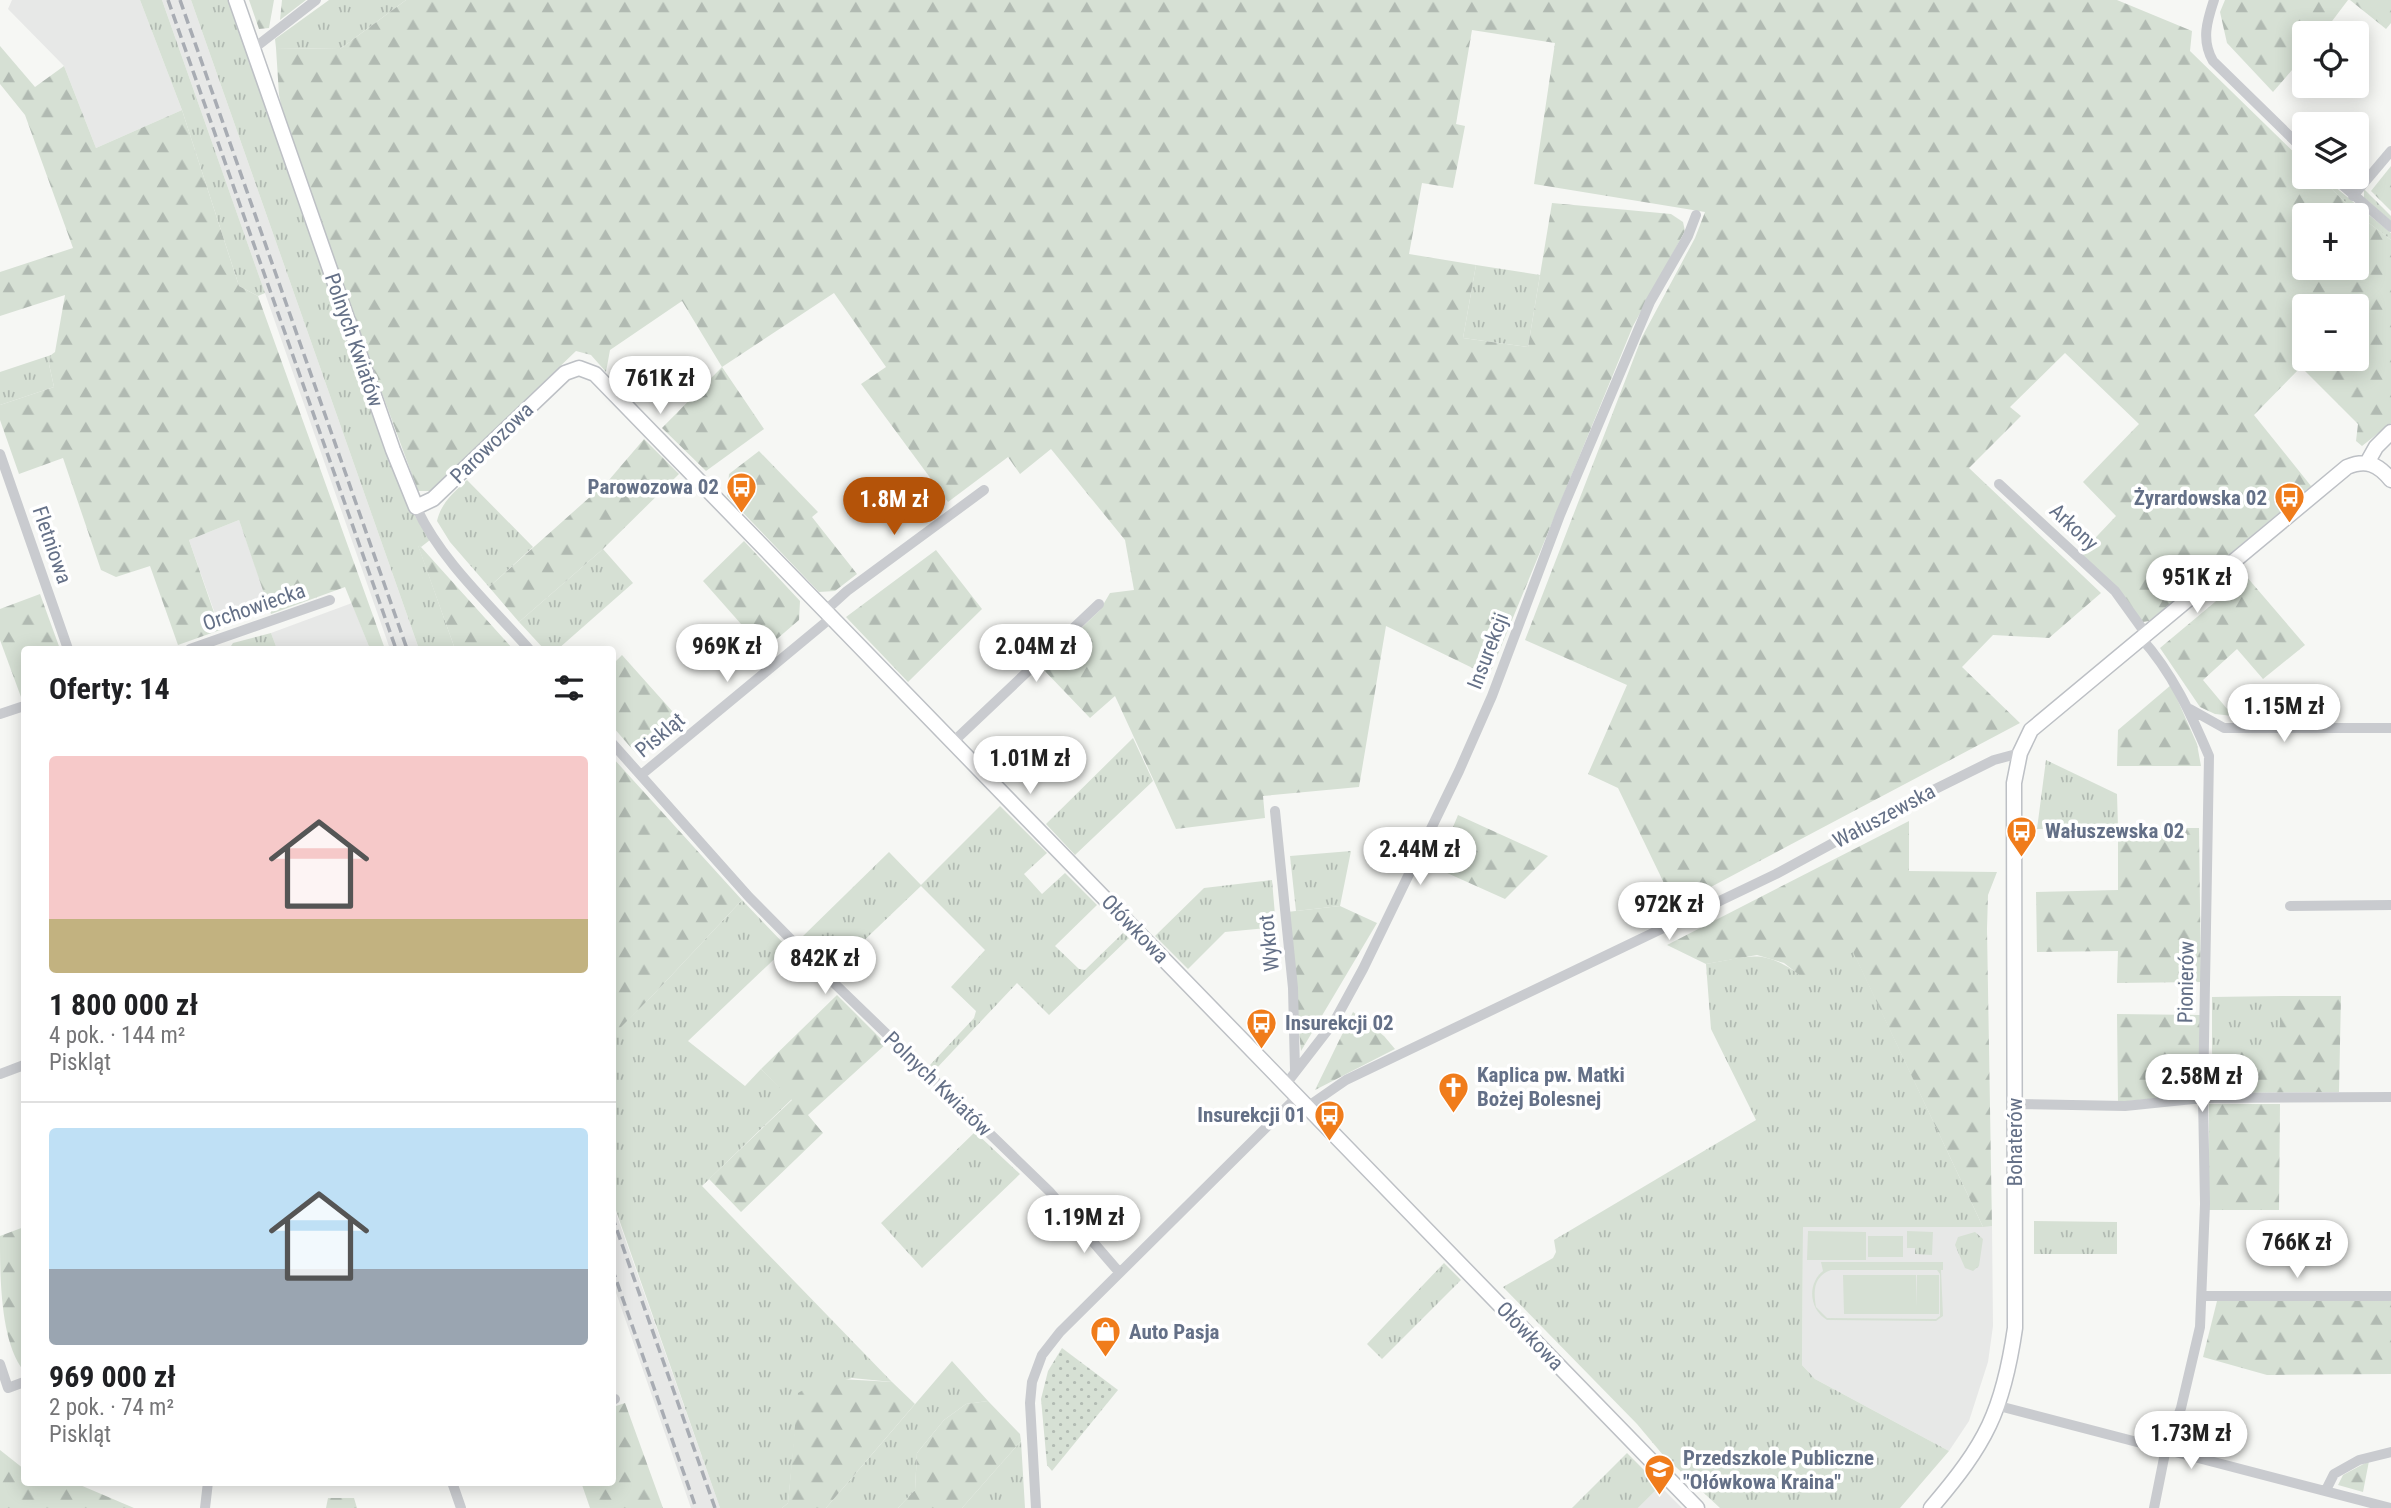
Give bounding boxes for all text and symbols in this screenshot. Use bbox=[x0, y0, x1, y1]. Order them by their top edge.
map controls bbox=[2292, 21, 2369, 371]
button: locate bbox=[2292, 21, 2369, 98]
button: layers bbox=[2292, 112, 2369, 189]
button: + bbox=[2292, 203, 2369, 280]
street label: Polnych Kwiatów bbox=[320, 270, 388, 410]
button: − bbox=[2292, 294, 2369, 371]
pin: 761K zł bbox=[595, 356, 725, 416]
text: 761K zł bbox=[625, 365, 695, 392]
street label: Parowozowa bbox=[446, 398, 538, 488]
bus stop icon: Parowozowa 02 bbox=[725, 470, 759, 514]
place label: Parowozowa 02 bbox=[588, 475, 719, 499]
pin: 1.8M zł bbox=[829, 477, 959, 537]
bus stop icon: Żyrardowska 02 bbox=[2273, 481, 2307, 525]
text: 1.8M zł bbox=[859, 486, 929, 513]
place label: Żyrardowska 02 bbox=[2134, 486, 2267, 510]
street label: Arkony bbox=[2045, 499, 2103, 556]
street label: Fletniowa bbox=[28, 503, 76, 587]
pin: 951K zł bbox=[2132, 556, 2262, 615]
text: 951K zł bbox=[2162, 564, 2232, 591]
street label: Orchowiecka bbox=[200, 578, 308, 636]
street label: Insurekcji bbox=[1463, 610, 1513, 692]
pin: 969K zł bbox=[662, 624, 792, 684]
pin: 2.04M zł bbox=[964, 624, 1108, 684]
text: 969K zł bbox=[692, 633, 762, 660]
text: 2.04M zł bbox=[995, 633, 1077, 660]
icon: filters bbox=[550, 669, 588, 707]
text: Oferty: 14 bbox=[49, 671, 170, 706]
pin: 1.15M zł bbox=[2212, 684, 2356, 744]
text: 1.15M zł bbox=[2243, 693, 2325, 720]
street label: Piskląt bbox=[631, 708, 689, 762]
pin: 1.01M zł bbox=[958, 736, 1102, 796]
text: 1.01M zł bbox=[989, 745, 1071, 772]
street label: Wałuszewska bbox=[1829, 779, 1939, 853]
icon: home bbox=[256, 801, 382, 927]
bus stop icon: Wałuszewska 02 bbox=[2005, 814, 2039, 858]
place label: Wałuszewska 02 bbox=[2045, 819, 2184, 843]
pin: 2.44M zł bbox=[1348, 828, 1492, 887]
text: 2.44M zł bbox=[1379, 836, 1461, 863]
pin: 972K zł bbox=[1604, 883, 1734, 942]
street label: Ołówkowa bbox=[1097, 890, 1173, 968]
text: 972K zł bbox=[1634, 891, 1704, 918]
street label: Wykrot bbox=[1254, 913, 1284, 973]
pin: 842K zł bbox=[760, 936, 890, 996]
street label: Pionierów bbox=[2173, 940, 2199, 1023]
text: 842K zł bbox=[790, 945, 860, 972]
text: 1 800 000 zł bbox=[49, 987, 198, 1022]
bus stop icon: Insurekcji 02 bbox=[1245, 1006, 1279, 1050]
place label: Insurekcji 02 bbox=[1285, 1011, 1394, 1035]
text: 4 pok. · 144 m² bbox=[49, 1022, 185, 1049]
street label: Polnych Kwiatów bbox=[879, 1027, 997, 1141]
text: Piskląt bbox=[49, 1049, 111, 1076]
pin: 2.58M zł bbox=[2130, 1054, 2274, 1114]
place label: Kaplica pw. Matki Bożej Bolesnej bbox=[1477, 1063, 1625, 1111]
text: 2.58M zł bbox=[2161, 1063, 2243, 1090]
church icon: Kaplica pw. Matki Bożej Bolesnej bbox=[1437, 1070, 1471, 1114]
street label: Bohaterów bbox=[2003, 1097, 2027, 1186]
bus stop icon: Insurekcji 01 bbox=[1312, 1098, 1346, 1142]
place label: Insurekcji 01 bbox=[1197, 1103, 1306, 1127]
icon: home bbox=[256, 1173, 382, 1299]
pin: 1.19M zł bbox=[1012, 1196, 1156, 1255]
text: 1.19M zł bbox=[1043, 1204, 1125, 1231]
pin: 766K zł bbox=[2232, 1220, 2362, 1280]
text: 766K zł bbox=[2262, 1229, 2332, 1256]
street label: Ołówkowa bbox=[1492, 1297, 1568, 1375]
shop icon: Auto Pasja bbox=[1089, 1315, 1123, 1359]
place label: Auto Pasja bbox=[1129, 1320, 1220, 1344]
text: 969 000 zł bbox=[49, 1359, 176, 1394]
text: 2 pok. · 74 m² bbox=[49, 1394, 174, 1421]
pin: 1.73M zł bbox=[2119, 1412, 2263, 1471]
text: 1.73M zł bbox=[2150, 1420, 2232, 1447]
text: Piskląt bbox=[49, 1421, 111, 1448]
place label: Przedszkole Publiczne "Ołówkowa Kraina" bbox=[1683, 1446, 1874, 1494]
school or university icon: Przedszkole Publiczne "Ołówkowa Kraina" bbox=[1643, 1453, 1677, 1497]

